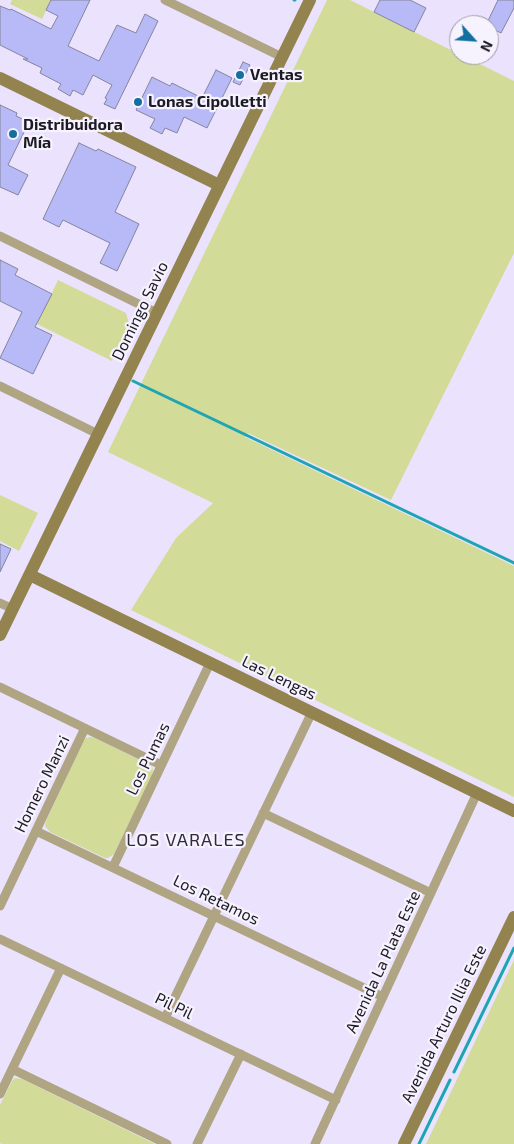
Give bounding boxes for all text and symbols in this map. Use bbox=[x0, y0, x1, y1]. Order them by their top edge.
north arrow bbox=[449, 15, 499, 65]
text: N bbox=[477, 38, 497, 55]
place label: Ventas bbox=[250, 65, 302, 85]
marker: Ventas bbox=[234, 69, 246, 81]
place label: Lonas Cipolletti bbox=[148, 92, 267, 112]
marker: Lonas Cipolletti bbox=[132, 96, 144, 108]
place label: Distribuidora Mía bbox=[23, 115, 123, 153]
marker: Distribuidora Mía bbox=[7, 128, 19, 140]
street label: Domingo Savio bbox=[108, 258, 172, 364]
street label: Las Lengas bbox=[239, 652, 319, 704]
street label: Los Pumas bbox=[122, 720, 174, 798]
street label: Homero Manzi bbox=[10, 732, 74, 836]
district label: LOS VARALES bbox=[125, 829, 247, 851]
street label: Los Retamos bbox=[170, 871, 262, 929]
street label: Avenida La Plata Este bbox=[342, 888, 424, 1036]
street label: Avenida Arturo Illia Este bbox=[397, 942, 491, 1106]
street label: Pil Pil bbox=[152, 989, 196, 1023]

